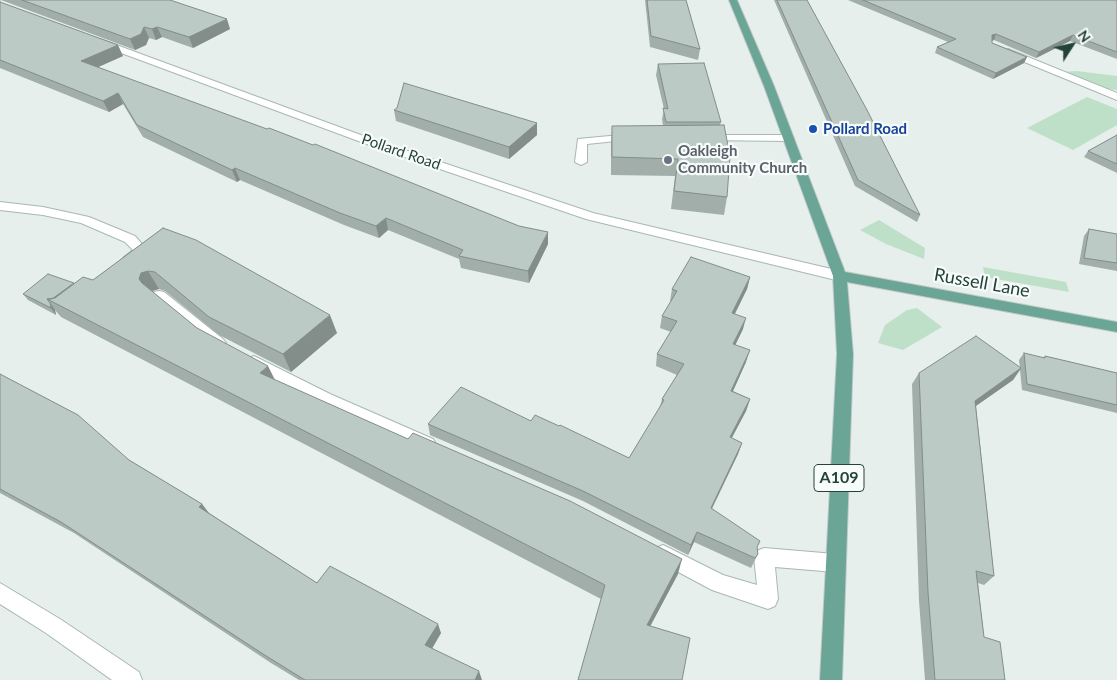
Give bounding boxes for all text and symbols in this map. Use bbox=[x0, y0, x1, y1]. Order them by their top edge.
north arrow bbox=[1047, 20, 1097, 70]
text: N bbox=[1075, 27, 1095, 45]
place label: Pollard Road bbox=[823, 120, 907, 138]
marker: Pollard Road bbox=[807, 123, 819, 135]
street label: Pollard Road bbox=[359, 130, 443, 174]
place label: Oakleigh Community Church bbox=[678, 142, 807, 177]
marker: Oakleigh Community Church bbox=[662, 154, 674, 166]
street label: Russell Lane bbox=[932, 264, 1032, 302]
road number: A109 bbox=[814, 464, 864, 492]

